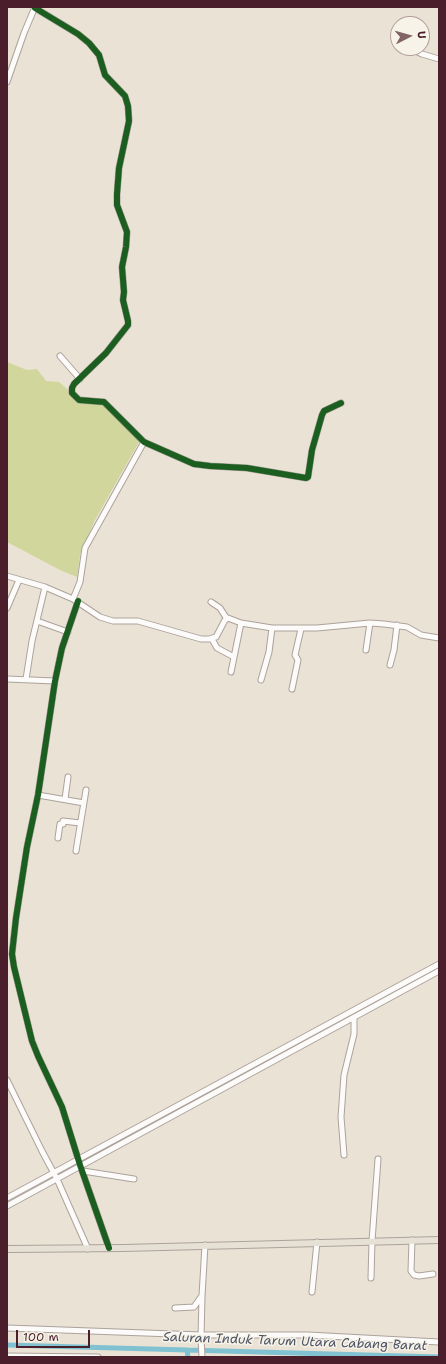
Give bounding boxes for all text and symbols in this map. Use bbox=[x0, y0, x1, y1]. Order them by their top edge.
north arrow bbox=[390, 16, 430, 56]
text: U bbox=[414, 30, 429, 39]
scale bar bbox=[18, 1322, 92, 1348]
text: 100 m bbox=[23, 1329, 59, 1345]
water label: Saluran Induk Tarum Utara Cabang Barat bbox=[163, 1330, 427, 1354]

